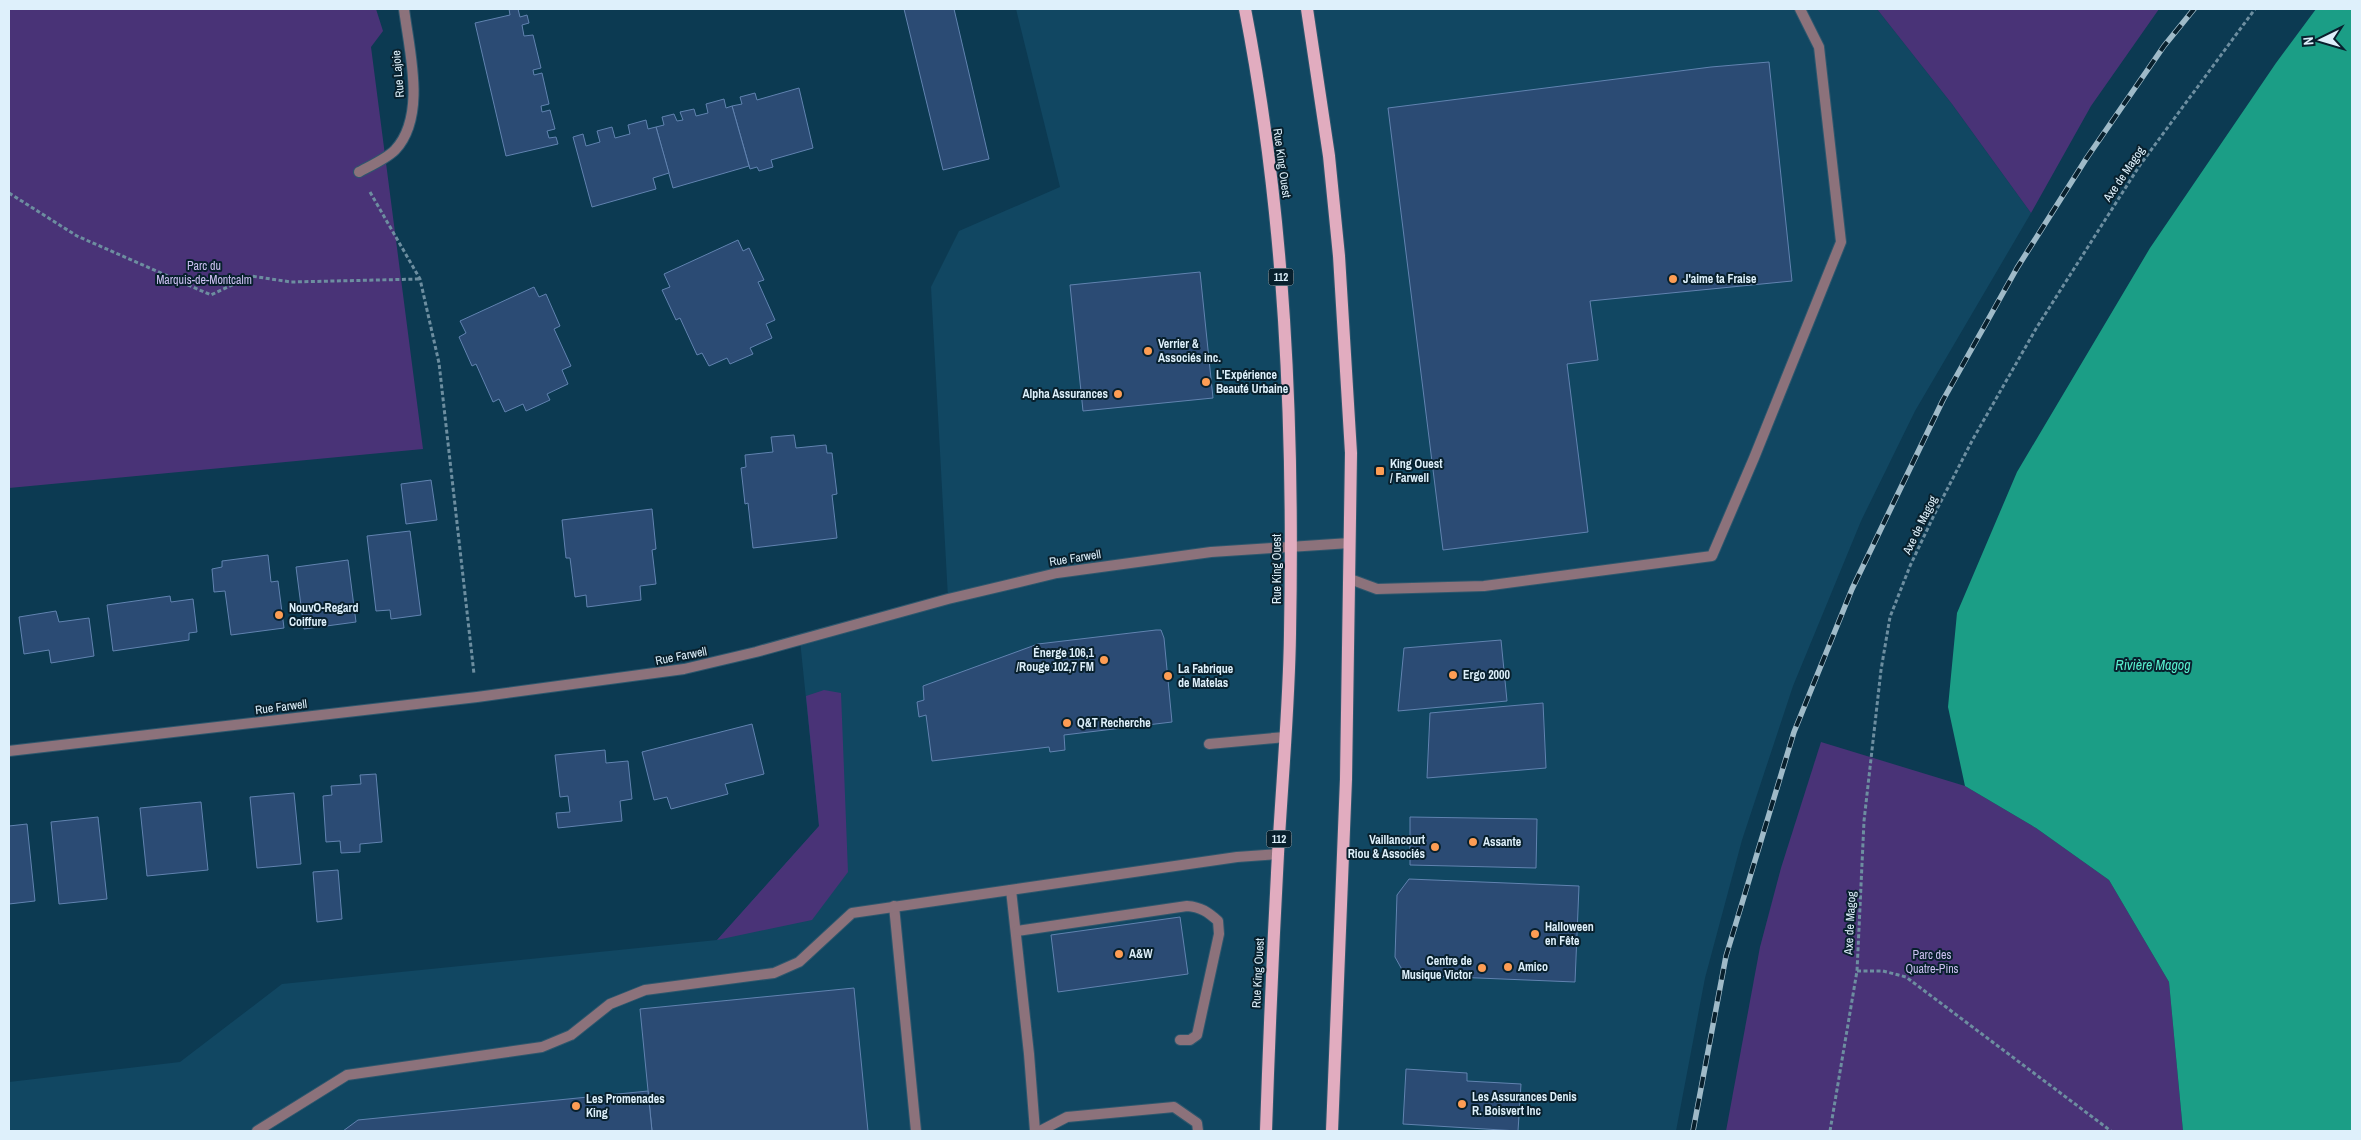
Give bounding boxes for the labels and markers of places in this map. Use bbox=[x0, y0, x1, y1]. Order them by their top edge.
place label: J'aime ta Fraise bbox=[1683, 271, 1757, 287]
marker: J'aime ta Fraise bbox=[1667, 273, 1679, 285]
place label: Verrier & Associés inc. bbox=[1158, 336, 1221, 366]
marker: Verrier & Associés inc. bbox=[1142, 345, 1154, 357]
place label: L'Expérience Beauté Urbaine bbox=[1216, 367, 1289, 397]
marker: L'Expérience Beauté Urbaine bbox=[1200, 376, 1212, 388]
place label: Alpha Assurances bbox=[1022, 386, 1109, 402]
marker: Alpha Assurances bbox=[1112, 388, 1124, 400]
place label: King Ouest / Farwell bbox=[1390, 456, 1443, 486]
marker: King Ouest / Farwell bbox=[1374, 465, 1386, 477]
place label: NouvO-Regard Coiffure bbox=[289, 600, 358, 630]
marker: NouvO-Regard Coiffure bbox=[273, 609, 285, 621]
place label: Énerge 106,1 /Rouge 102,7 FM bbox=[1016, 645, 1095, 675]
marker: Énerge 106,1 /Rouge 102,7 FM bbox=[1098, 654, 1110, 666]
place label: La Fabrique de Matelas bbox=[1178, 661, 1234, 691]
place label: Ergo 2000 bbox=[1463, 667, 1511, 683]
marker: Ergo 2000 bbox=[1447, 669, 1459, 681]
marker: La Fabrique de Matelas bbox=[1162, 670, 1174, 682]
place label: Q&T Recherche bbox=[1077, 715, 1151, 731]
marker: Q&T Recherche bbox=[1061, 717, 1073, 729]
place label: Vaillancourt Riou & Associés bbox=[1348, 832, 1426, 862]
place label: Assante bbox=[1483, 834, 1522, 850]
marker: Assante bbox=[1467, 836, 1479, 848]
marker: Vaillancourt Riou & Associés bbox=[1429, 841, 1441, 853]
place label: Halloween en Fête bbox=[1545, 919, 1594, 949]
marker: Halloween en Fête bbox=[1529, 928, 1541, 940]
place label: A&W bbox=[1129, 946, 1153, 962]
marker: A&W bbox=[1113, 948, 1125, 960]
place label: Centre de Musique Victor bbox=[1402, 953, 1473, 983]
place label: Amico bbox=[1518, 959, 1548, 975]
marker: Amico bbox=[1502, 961, 1514, 973]
marker: Centre de Musique Victor bbox=[1476, 962, 1488, 974]
place label: Les Assurances Denis R. Boisvert Inc bbox=[1472, 1089, 1577, 1119]
place label: Les Promenades King bbox=[586, 1091, 665, 1121]
marker: Les Assurances Denis R. Boisvert Inc bbox=[1456, 1098, 1468, 1110]
marker: Les Promenades King bbox=[570, 1100, 582, 1112]

